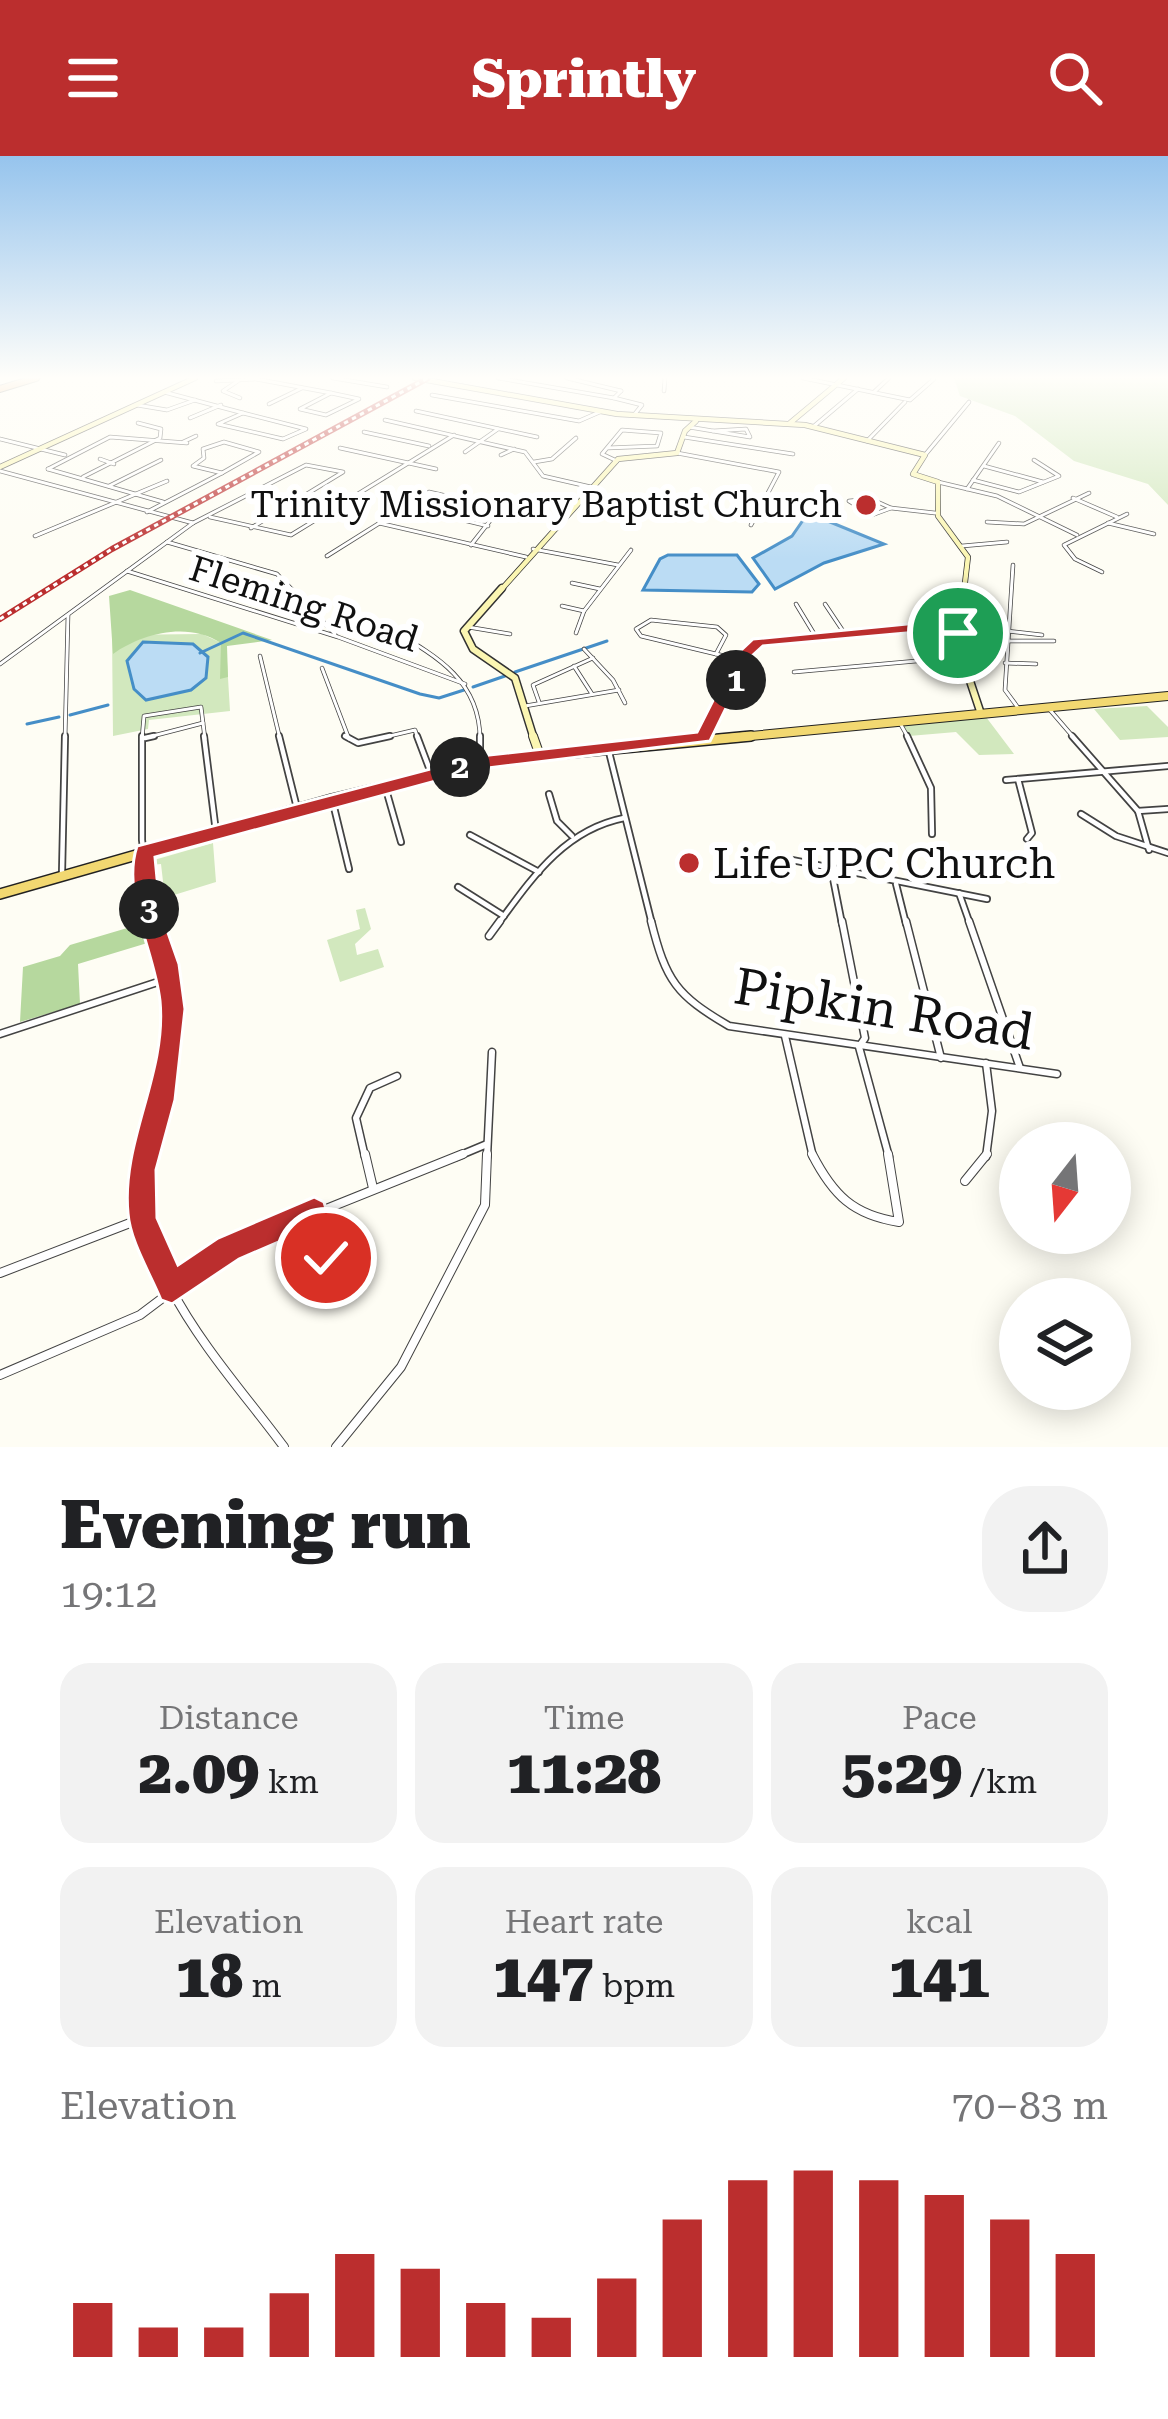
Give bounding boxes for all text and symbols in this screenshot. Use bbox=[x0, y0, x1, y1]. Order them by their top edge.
icon: menu bbox=[60, 45, 126, 111]
icon: search bbox=[1042, 45, 1108, 111]
text: Sprintly bbox=[472, 47, 696, 110]
place label: Trinity Missionary Baptist Church bbox=[250, 484, 842, 526]
marker: Trinity Missionary Baptist Church bbox=[853, 492, 879, 518]
street label: Fleming Road bbox=[184, 547, 424, 661]
pin bbox=[907, 582, 1009, 684]
icon: arrive bbox=[925, 600, 991, 666]
pin: 1 bbox=[706, 650, 766, 710]
text: 1 bbox=[727, 660, 745, 699]
pin: 2 bbox=[430, 737, 490, 797]
text: 2 bbox=[451, 747, 469, 786]
place label: Life UPC Church bbox=[713, 839, 1055, 888]
marker: Life UPC Church bbox=[676, 850, 702, 876]
pin: 3 bbox=[119, 879, 179, 939]
text: 3 bbox=[140, 889, 158, 928]
street label: Pipkin Road bbox=[730, 956, 1038, 1062]
north arrow bbox=[999, 1122, 1131, 1254]
map controls bbox=[999, 1122, 1131, 1410]
pin bbox=[275, 1207, 377, 1309]
icon: check bbox=[293, 1225, 359, 1291]
button: layers bbox=[999, 1278, 1131, 1410]
button: share bbox=[982, 1486, 1108, 1612]
text: Evening run bbox=[60, 1487, 471, 1564]
text: 19:12 bbox=[60, 1571, 157, 1617]
text: Distance bbox=[159, 1698, 299, 1737]
text: Time bbox=[544, 1698, 624, 1737]
text: Pace bbox=[902, 1698, 977, 1737]
text: 2.09 bbox=[139, 1737, 259, 1808]
text: 11:28 bbox=[507, 1737, 661, 1808]
text: 5:29 bbox=[842, 1737, 962, 1808]
text: km bbox=[259, 1762, 319, 1801]
text: /km bbox=[962, 1762, 1037, 1801]
text: Elevation bbox=[154, 1902, 303, 1941]
text: Heart rate bbox=[505, 1902, 663, 1941]
text: kcal bbox=[906, 1902, 973, 1941]
text: 18 bbox=[176, 1941, 243, 2012]
text: 147 bbox=[493, 1941, 594, 2012]
text: 141 bbox=[889, 1941, 990, 2012]
text: m bbox=[243, 1966, 281, 2005]
text: bpm bbox=[594, 1966, 675, 2005]
text: Elevation bbox=[60, 2083, 237, 2129]
text: 70–83 m bbox=[952, 2083, 1108, 2129]

